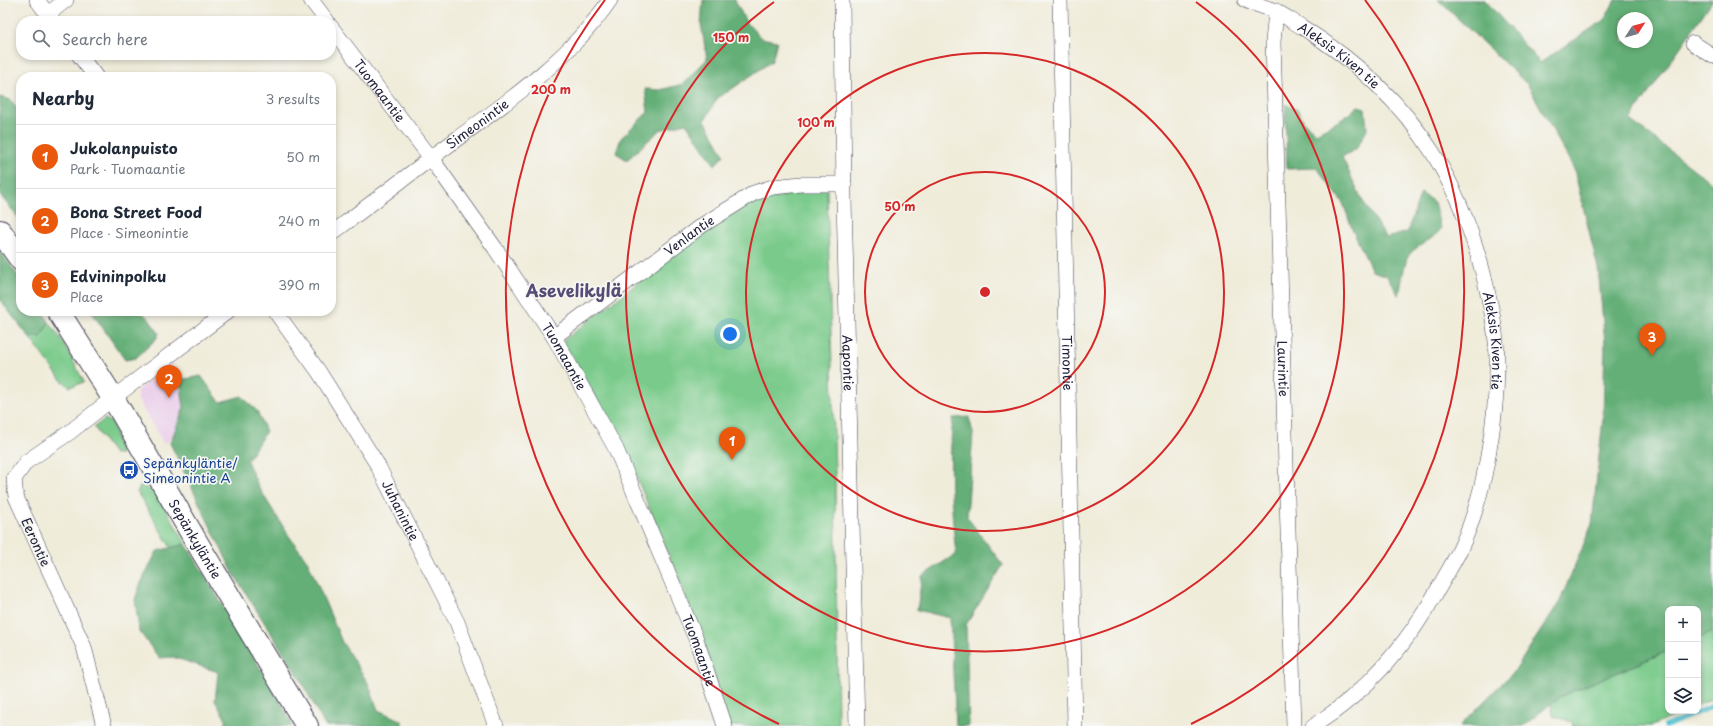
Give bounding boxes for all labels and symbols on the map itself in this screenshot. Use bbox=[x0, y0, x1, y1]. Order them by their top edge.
north arrow bbox=[1617, 12, 1653, 48]
street label: Aleksis Kiven tie bbox=[1295, 17, 1385, 93]
text: 150 m bbox=[713, 28, 749, 46]
street label: Tuomaantie bbox=[350, 55, 410, 126]
text: 200 m bbox=[531, 80, 571, 98]
street label: Simeonintie bbox=[441, 94, 512, 153]
text: 100 m bbox=[797, 113, 835, 131]
text: 50 m bbox=[884, 197, 916, 215]
street label: Venlantie bbox=[660, 210, 718, 260]
district label: Asevelikylä bbox=[525, 277, 623, 303]
centre of rings bbox=[978, 285, 992, 299]
street label: Aleksis Kiven tie bbox=[1479, 290, 1507, 391]
street label: Tuomaantie bbox=[538, 319, 592, 393]
pin: 3 bbox=[1639, 323, 1665, 356]
your location bbox=[720, 324, 740, 344]
street label: Aapontie bbox=[838, 335, 859, 391]
street label: Timontie bbox=[1058, 335, 1078, 391]
street label: Laurintie bbox=[1273, 340, 1294, 397]
pin: 2 bbox=[156, 365, 182, 398]
pin: 1 bbox=[719, 427, 745, 460]
place label: Sepänkyläntie/ Simeonintie A bbox=[143, 453, 238, 487]
bus stop icon: Sepänkyläntie/ Simeonintie A bbox=[118, 459, 140, 481]
street label: Juhanintie bbox=[378, 477, 424, 544]
street label: Sepänkyläntie bbox=[165, 495, 226, 582]
street label: Eerontie bbox=[17, 514, 56, 569]
street label: Tuomaantie bbox=[678, 612, 721, 689]

